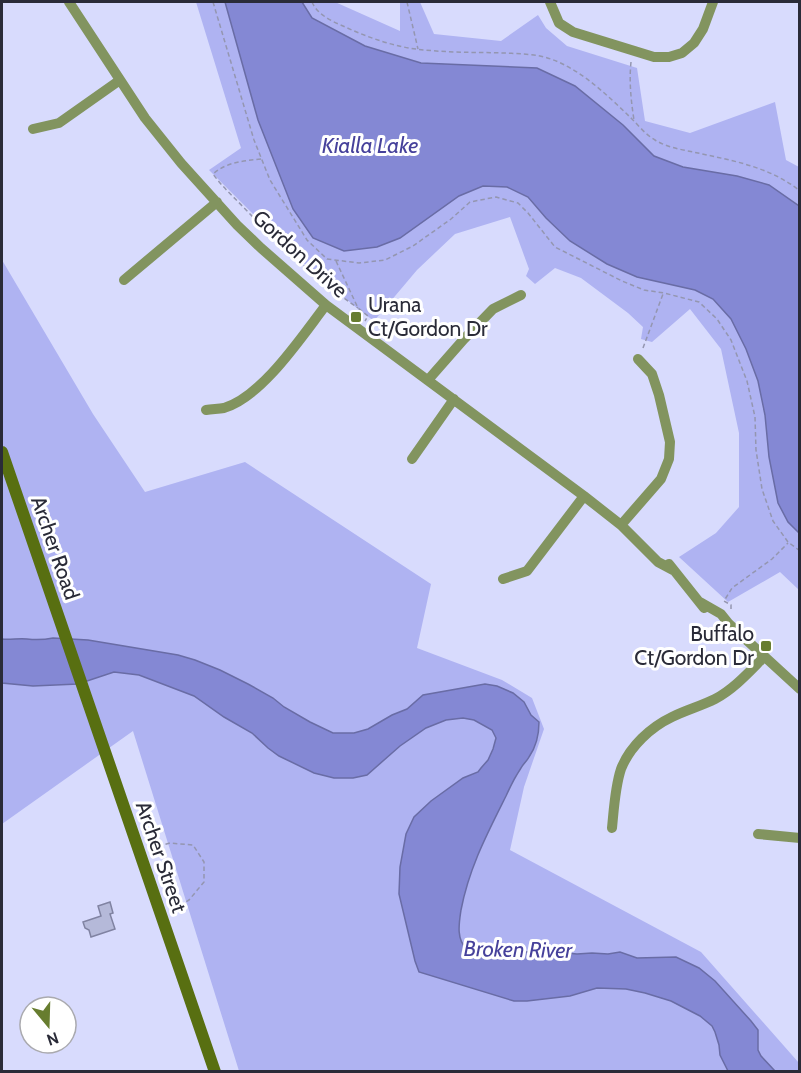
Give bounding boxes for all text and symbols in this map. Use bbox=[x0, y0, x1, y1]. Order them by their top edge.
water label: Kialla Lake bbox=[322, 132, 418, 159]
street label: Gordon Drive bbox=[248, 205, 353, 303]
place label: Urana Ct/Gordon Dr bbox=[368, 292, 488, 341]
marker: Urana Ct/Gordon Dr bbox=[349, 310, 363, 324]
street label: Archer Road bbox=[26, 493, 85, 603]
place label: Buffalo Ct/Gordon Dr bbox=[634, 621, 754, 670]
marker: Buffalo Ct/Gordon Dr bbox=[759, 639, 773, 653]
street label: Archer Street bbox=[131, 798, 192, 916]
water label: Broken River bbox=[463, 935, 574, 964]
north arrow bbox=[18, 995, 78, 1055]
text: N bbox=[44, 1028, 61, 1050]

